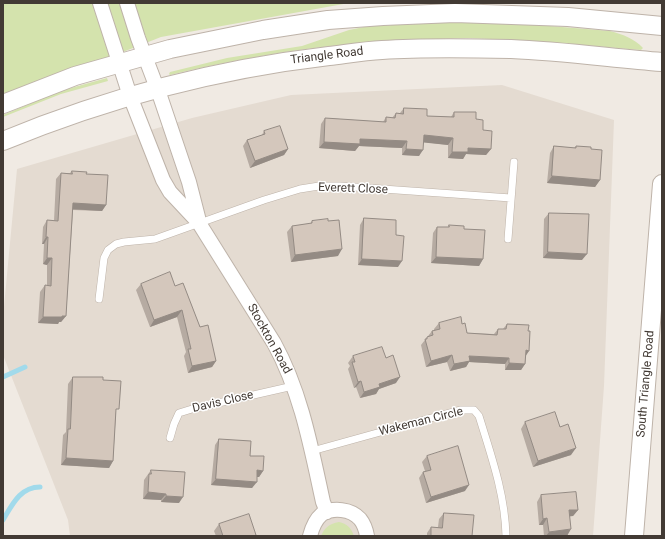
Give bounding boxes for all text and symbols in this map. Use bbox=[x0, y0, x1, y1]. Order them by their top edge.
street label: Triangle Road bbox=[290, 44, 364, 68]
street label: Everett Close bbox=[318, 181, 388, 197]
street label: Stockton Road bbox=[244, 301, 294, 377]
street label: South Triangle Road bbox=[634, 330, 658, 438]
street label: Davis Close bbox=[191, 388, 255, 416]
street label: Wakeman Circle bbox=[377, 405, 465, 439]

